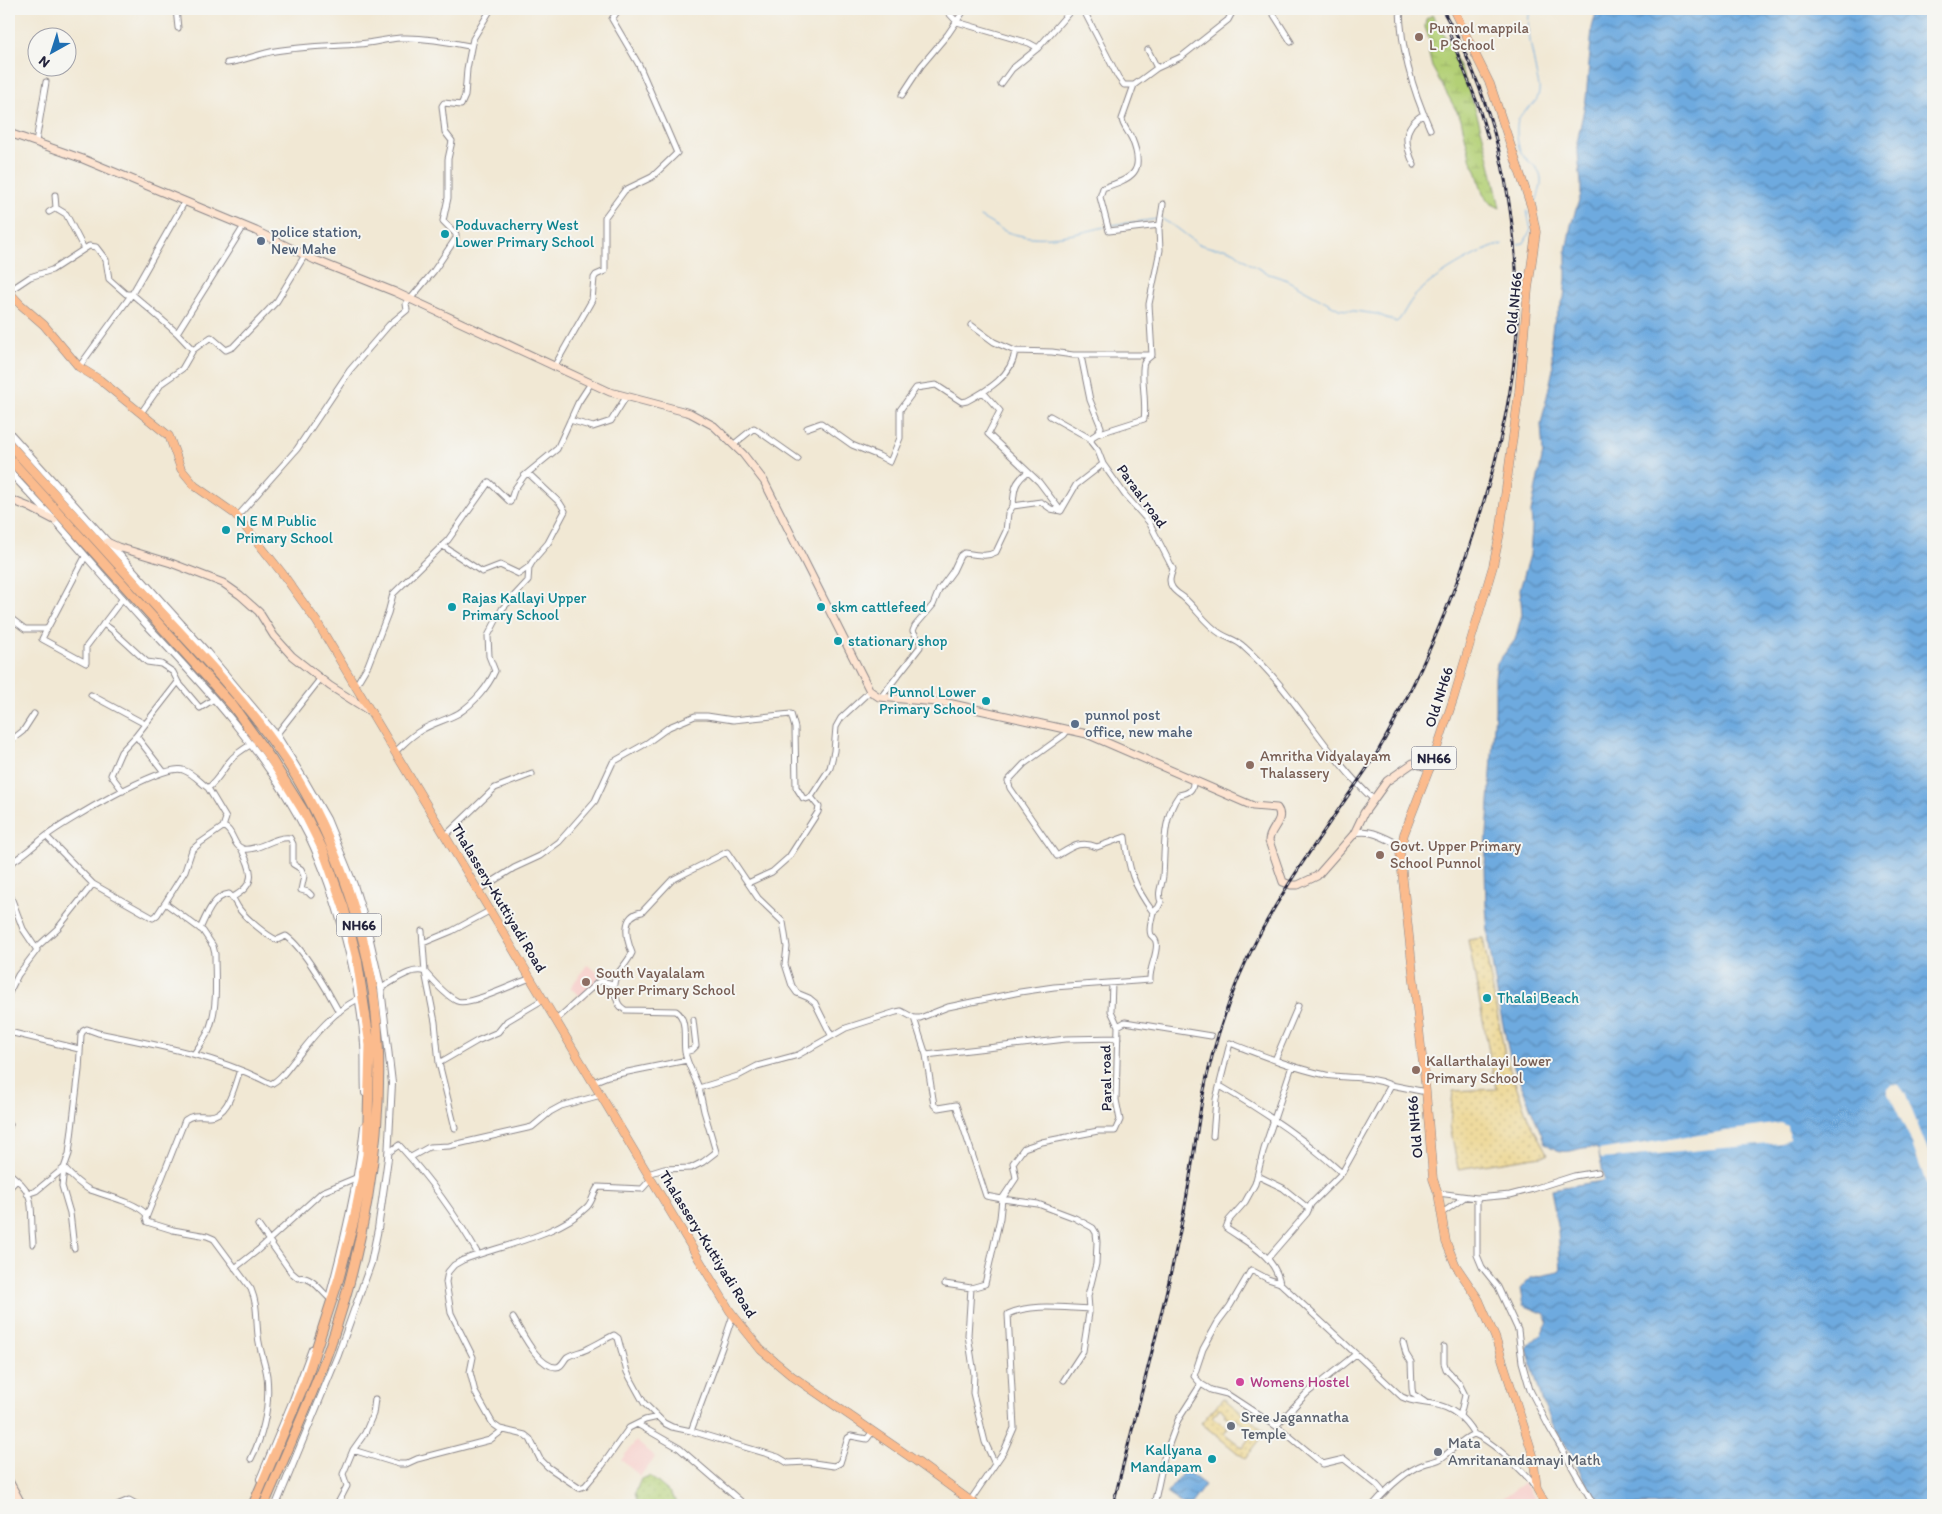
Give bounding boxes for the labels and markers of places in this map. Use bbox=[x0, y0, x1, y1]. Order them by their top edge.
place label: Punnol mappila L P School bbox=[1429, 19, 1529, 54]
marker: Punnol mappila L P School bbox=[1413, 31, 1425, 43]
place label: Poduvacherry West Lower Primary School bbox=[455, 216, 595, 251]
place label: police station, New Mahe bbox=[271, 223, 362, 258]
marker: Poduvacherry West Lower Primary School bbox=[439, 228, 451, 240]
marker: police station, New Mahe bbox=[255, 235, 267, 247]
place label: N E M Public Primary School bbox=[236, 512, 334, 547]
marker: N E M Public Primary School bbox=[220, 524, 232, 536]
place label: Rajas Kallayi Upper Primary School bbox=[462, 589, 587, 624]
place label: skm cattlefeed bbox=[831, 598, 927, 616]
marker: Rajas Kallayi Upper Primary School bbox=[446, 601, 458, 613]
marker: skm cattlefeed bbox=[815, 601, 827, 613]
place label: stationary shop bbox=[848, 632, 948, 650]
marker: stationary shop bbox=[832, 635, 844, 647]
place label: Punnol Lower Primary School bbox=[879, 683, 977, 718]
marker: Punnol Lower Primary School bbox=[980, 695, 992, 707]
place label: punnol post office, new mahe bbox=[1085, 706, 1193, 741]
marker: punnol post office, new mahe bbox=[1069, 718, 1081, 730]
place label: Amritha Vidyalayam Thalassery bbox=[1260, 747, 1391, 782]
marker: Amritha Vidyalayam Thalassery bbox=[1244, 759, 1256, 771]
place label: Govt. Upper Primary School Punnol bbox=[1390, 837, 1521, 872]
marker: Govt. Upper Primary School Punnol bbox=[1374, 849, 1386, 861]
place label: South Vayalalam Upper Primary School bbox=[596, 964, 736, 999]
marker: South Vayalalam Upper Primary School bbox=[580, 976, 592, 988]
place label: Thalai Beach bbox=[1497, 989, 1579, 1007]
marker: Thalai Beach bbox=[1481, 992, 1493, 1004]
place label: Kallarthalayi Lower Primary School bbox=[1426, 1052, 1551, 1087]
marker: Kallarthalayi Lower Primary School bbox=[1410, 1064, 1422, 1076]
place label: Womens Hostel bbox=[1250, 1373, 1350, 1391]
marker: Womens Hostel bbox=[1234, 1376, 1246, 1388]
place label: Sree Jagannatha Temple bbox=[1241, 1408, 1349, 1443]
marker: Sree Jagannatha Temple bbox=[1225, 1420, 1237, 1432]
place label: Mata Amritanandamayi Math bbox=[1448, 1434, 1601, 1469]
place label: Kallyana Mandapam bbox=[1130, 1441, 1202, 1476]
marker: Mata Amritanandamayi Math bbox=[1432, 1446, 1444, 1458]
marker: Kallyana Mandapam bbox=[1206, 1453, 1218, 1465]

